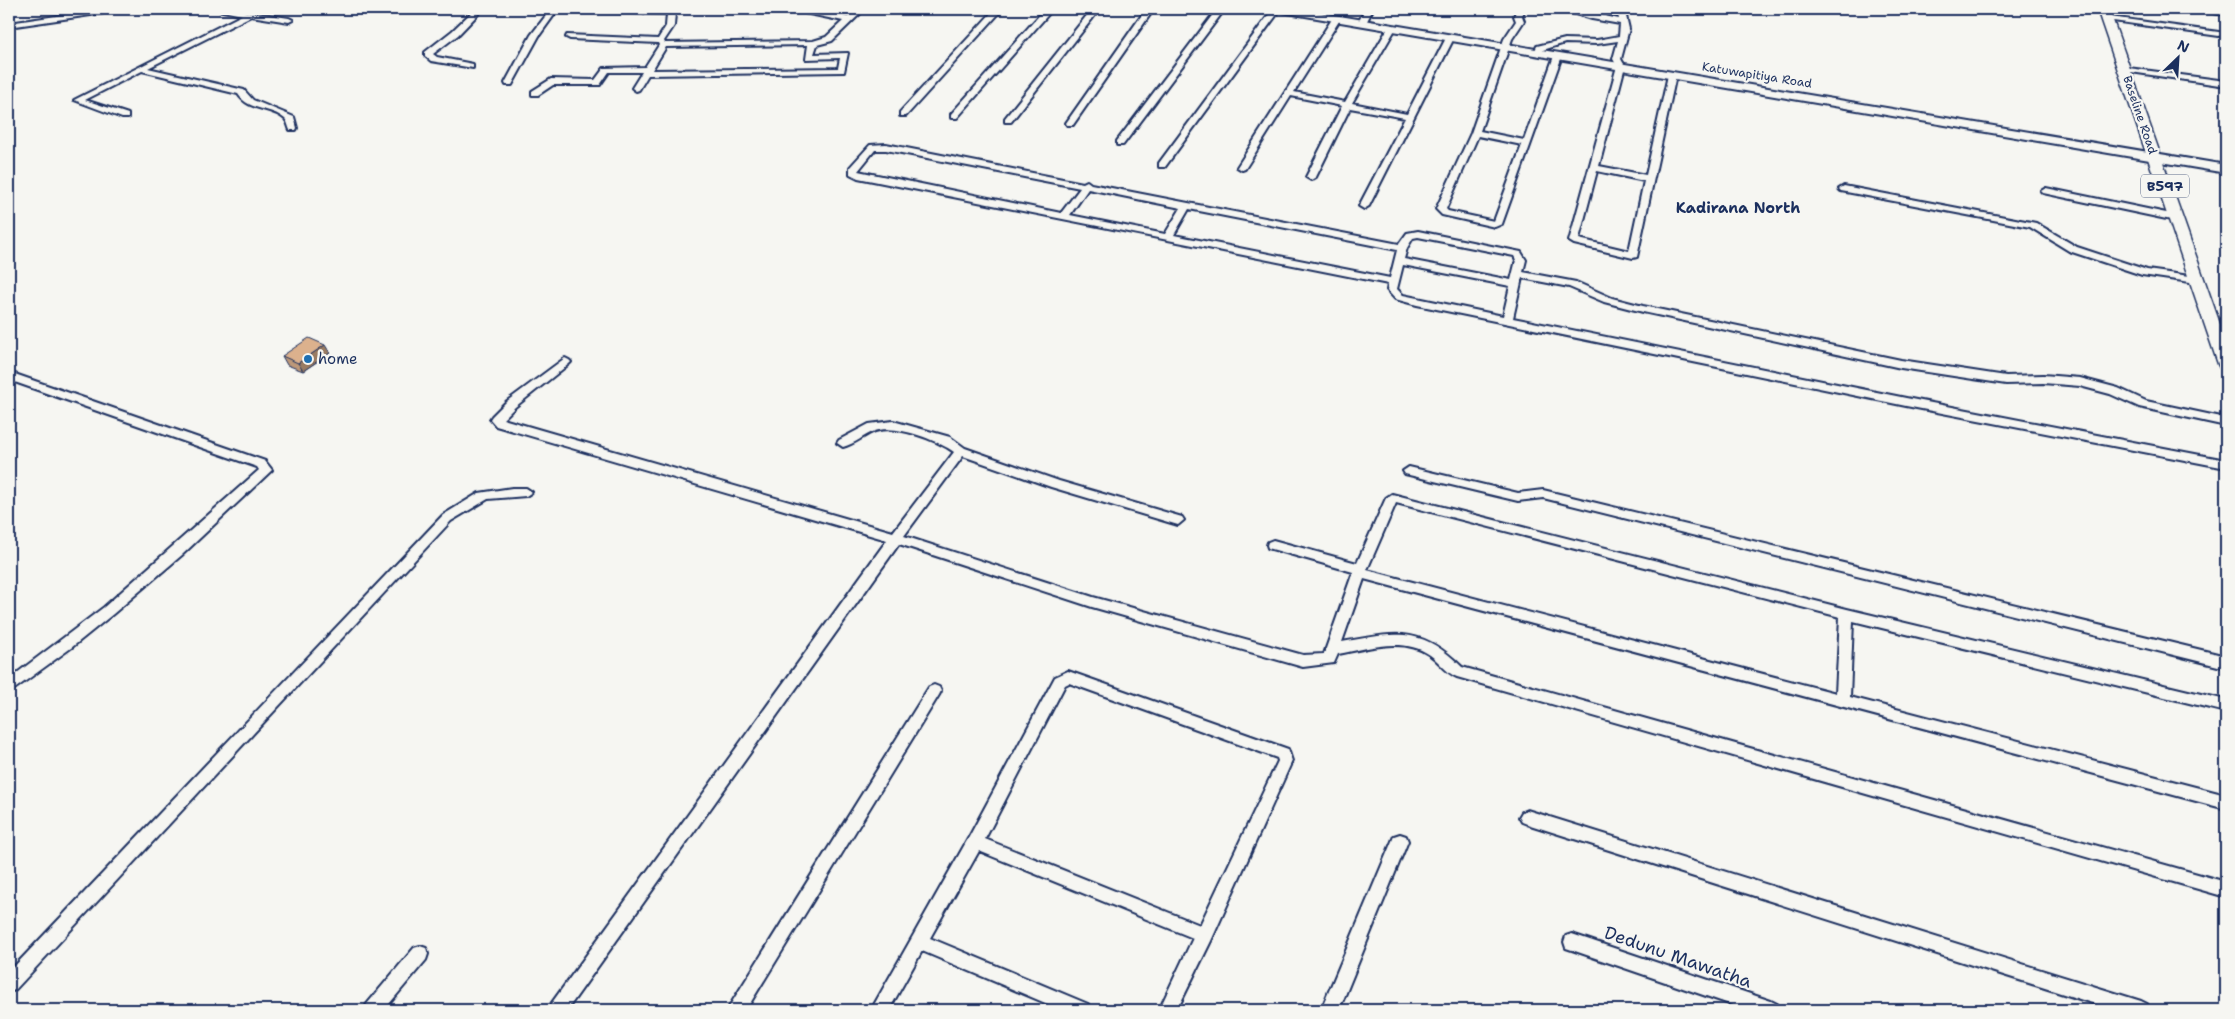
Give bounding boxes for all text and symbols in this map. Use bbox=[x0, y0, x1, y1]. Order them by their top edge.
north arrow bbox=[2152, 32, 2202, 82]
text: N bbox=[2175, 36, 2192, 57]
street label: Katuwapitiya Road bbox=[1701, 58, 1813, 92]
street label: Baseline Road bbox=[2119, 74, 2161, 157]
road number: B597 bbox=[2141, 175, 2189, 198]
district label: Kadirana North bbox=[1676, 198, 1800, 218]
place label: home bbox=[318, 349, 358, 369]
marker: home bbox=[302, 353, 314, 365]
street label: Dedunu Mawatha bbox=[1601, 920, 1755, 994]

